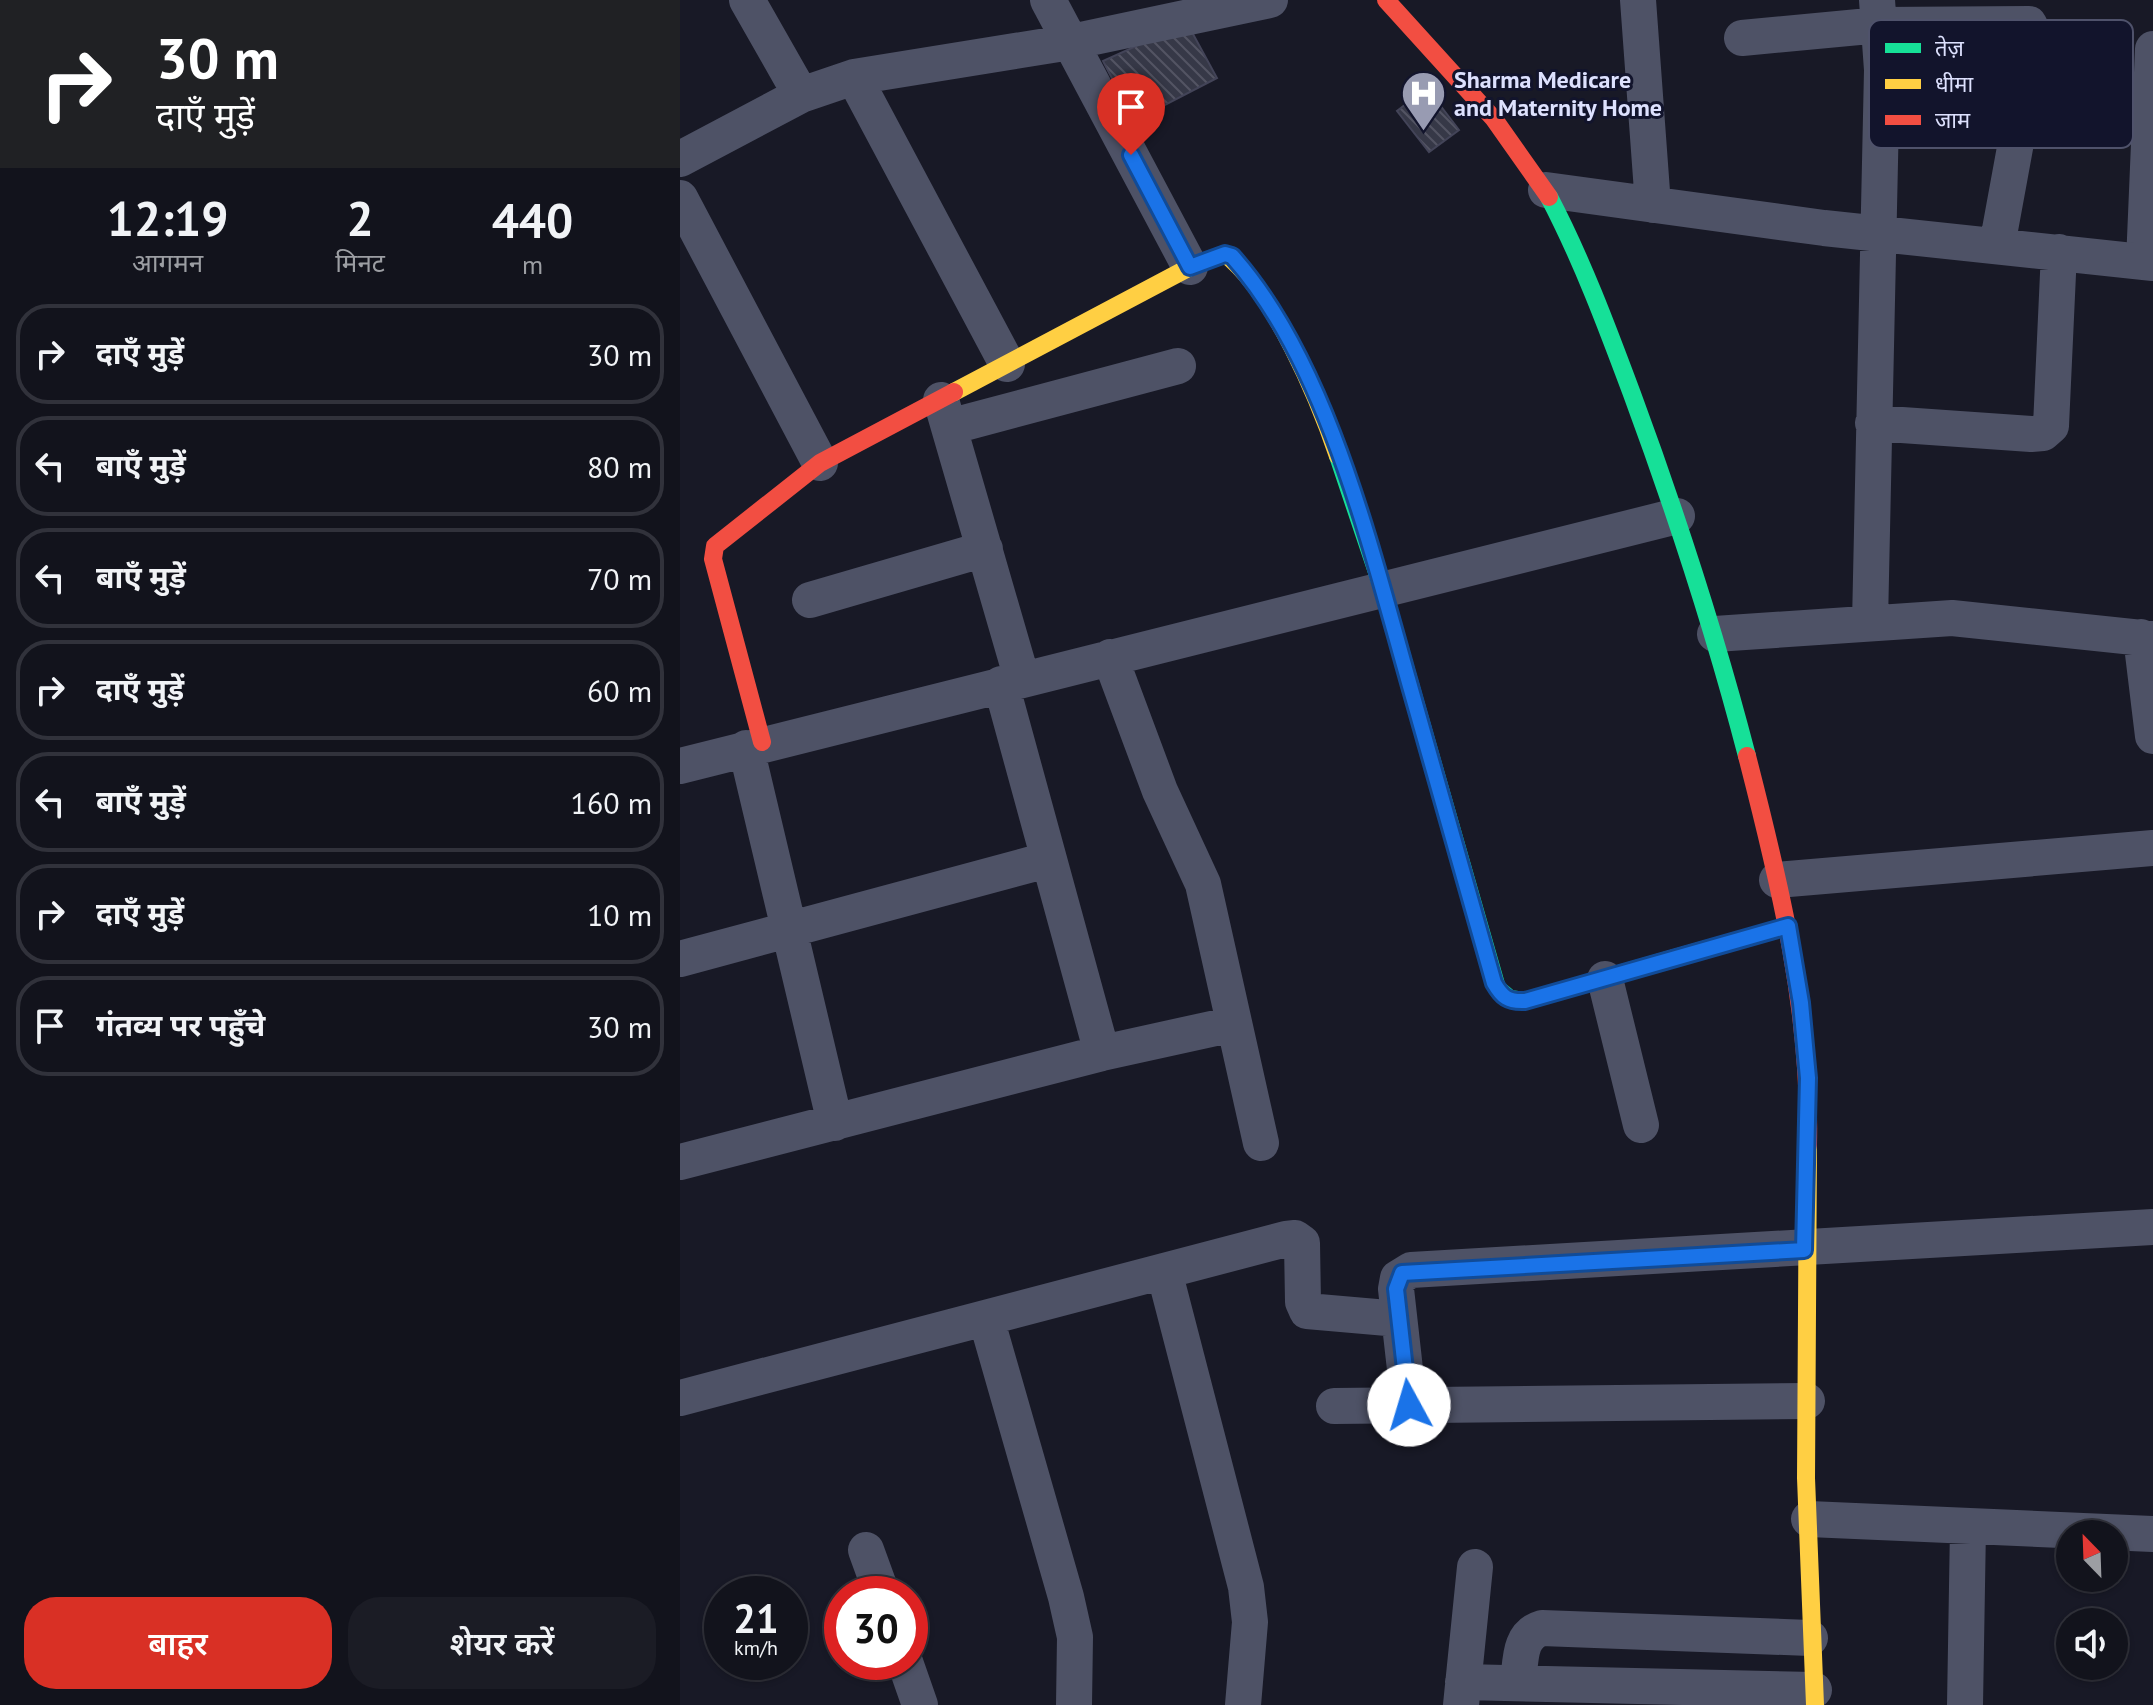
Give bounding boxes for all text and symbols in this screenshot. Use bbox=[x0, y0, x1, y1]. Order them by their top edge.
legend bbox=[1869, 20, 2133, 148]
text: 30 m bbox=[156, 22, 279, 94]
icon: right bbox=[24, 32, 128, 136]
text: तेज़ bbox=[1935, 34, 1965, 62]
place label: Sharma Medicare and Maternity Home bbox=[1454, 64, 1662, 123]
hospital icon: Sharma Medicare and Maternity Home bbox=[1399, 69, 1447, 132]
text: धीमा bbox=[1935, 70, 1973, 98]
pin bbox=[1097, 73, 1165, 155]
icon: arrive bbox=[1109, 85, 1153, 129]
text: दाएँ मुड़ें bbox=[156, 92, 255, 139]
text: जाम bbox=[1935, 106, 1971, 134]
text: 12:19 bbox=[107, 187, 228, 249]
text: 2 bbox=[346, 187, 374, 249]
text: 440 bbox=[492, 189, 573, 251]
text: आगमन bbox=[132, 246, 203, 279]
text: मिनट bbox=[335, 246, 385, 279]
text: m bbox=[522, 248, 543, 281]
icon: right bbox=[28, 332, 72, 376]
text: दाएँ मुड़ें bbox=[96, 333, 184, 372]
text: 30 m bbox=[587, 335, 652, 374]
icon: left bbox=[28, 444, 72, 488]
text: बाएँ मुड़ें bbox=[96, 445, 186, 484]
text: 80 m bbox=[587, 447, 652, 486]
icon: left bbox=[28, 556, 72, 600]
text: बाएँ मुड़ें bbox=[96, 557, 186, 596]
text: 70 m bbox=[587, 559, 652, 598]
icon: right bbox=[28, 668, 72, 712]
text: दाएँ मुड़ें bbox=[96, 669, 184, 708]
text: 60 m bbox=[587, 671, 652, 710]
icon: left bbox=[28, 780, 72, 824]
text: बाएँ मुड़ें bbox=[96, 781, 186, 820]
text: 160 m bbox=[571, 783, 652, 822]
icon: right bbox=[28, 892, 72, 936]
text: दाएँ मुड़ें bbox=[96, 893, 184, 932]
text: 10 m bbox=[587, 895, 652, 934]
icon: arrive bbox=[28, 1004, 72, 1048]
text: गंतव्य पर पहुँचे bbox=[96, 1005, 265, 1044]
text: 30 m bbox=[587, 1007, 652, 1046]
position arrow bbox=[1367, 1363, 1451, 1447]
north arrow bbox=[2056, 1520, 2128, 1592]
map controls bbox=[2056, 1520, 2128, 1680]
speed limit sign: 30 bbox=[824, 1576, 928, 1680]
text: 21 bbox=[733, 1592, 779, 1644]
button: बाहर bbox=[24, 1597, 332, 1689]
button: शेयर करें bbox=[348, 1597, 656, 1689]
button: sound bbox=[2056, 1608, 2128, 1680]
text: km/h bbox=[734, 1635, 778, 1661]

